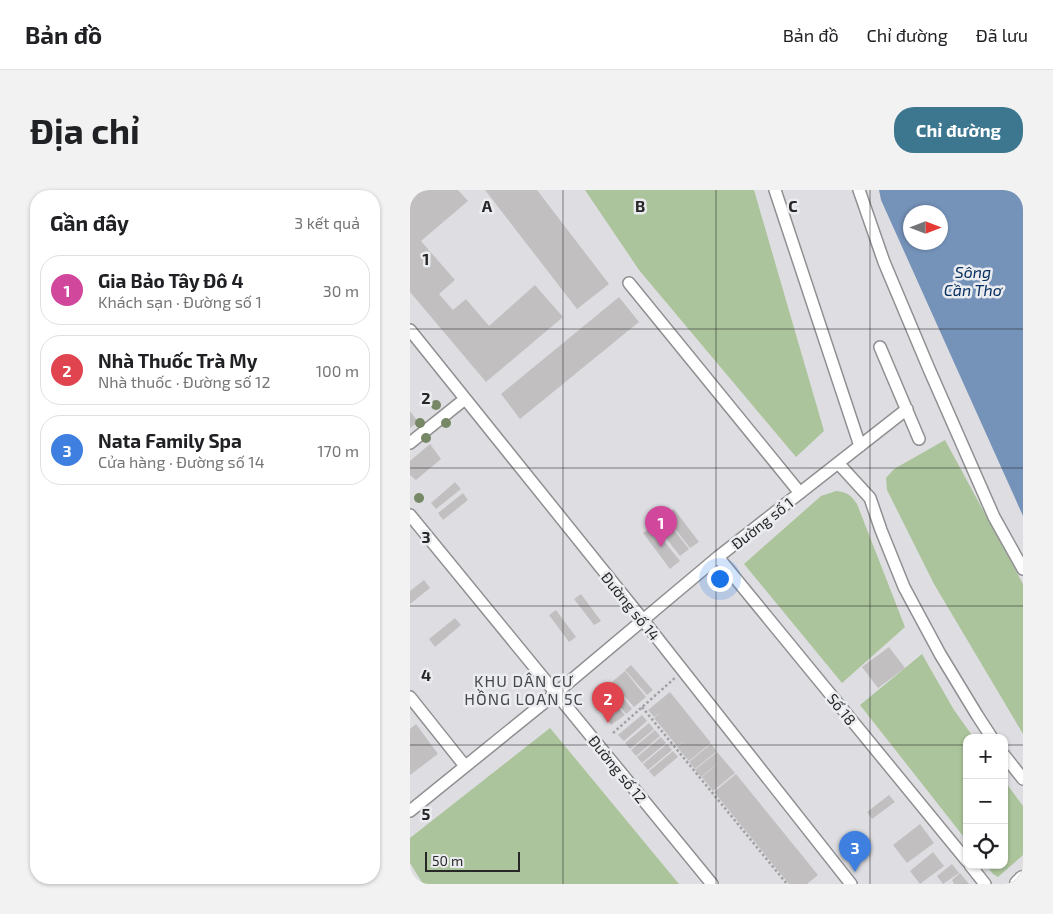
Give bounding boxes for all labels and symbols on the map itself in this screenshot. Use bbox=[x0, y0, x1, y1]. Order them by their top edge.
text: A bbox=[482, 196, 493, 215]
text: B bbox=[635, 196, 645, 215]
text: C bbox=[788, 196, 798, 215]
north arrow bbox=[903, 205, 948, 250]
text: 1 bbox=[423, 249, 429, 268]
water label: Sông Cần Thơ bbox=[944, 262, 1004, 299]
text: 2 bbox=[421, 388, 431, 407]
street label: Đường số 1 bbox=[727, 493, 797, 553]
pin: 1 bbox=[645, 506, 677, 547]
text: 3 bbox=[421, 527, 431, 546]
your location bbox=[707, 566, 733, 592]
street label: Đường số 14 bbox=[598, 568, 664, 644]
text: 4 bbox=[421, 665, 431, 684]
district label: KHU DÂN CƯ HỒNG LOAN 5C bbox=[464, 671, 584, 708]
pin: 2 bbox=[592, 682, 624, 723]
street label: Số 18 bbox=[824, 690, 860, 728]
street label: Đường số 12 bbox=[585, 731, 651, 807]
text: 5 bbox=[422, 804, 431, 823]
pin: 3 bbox=[839, 831, 871, 872]
scale bar bbox=[425, 849, 520, 872]

